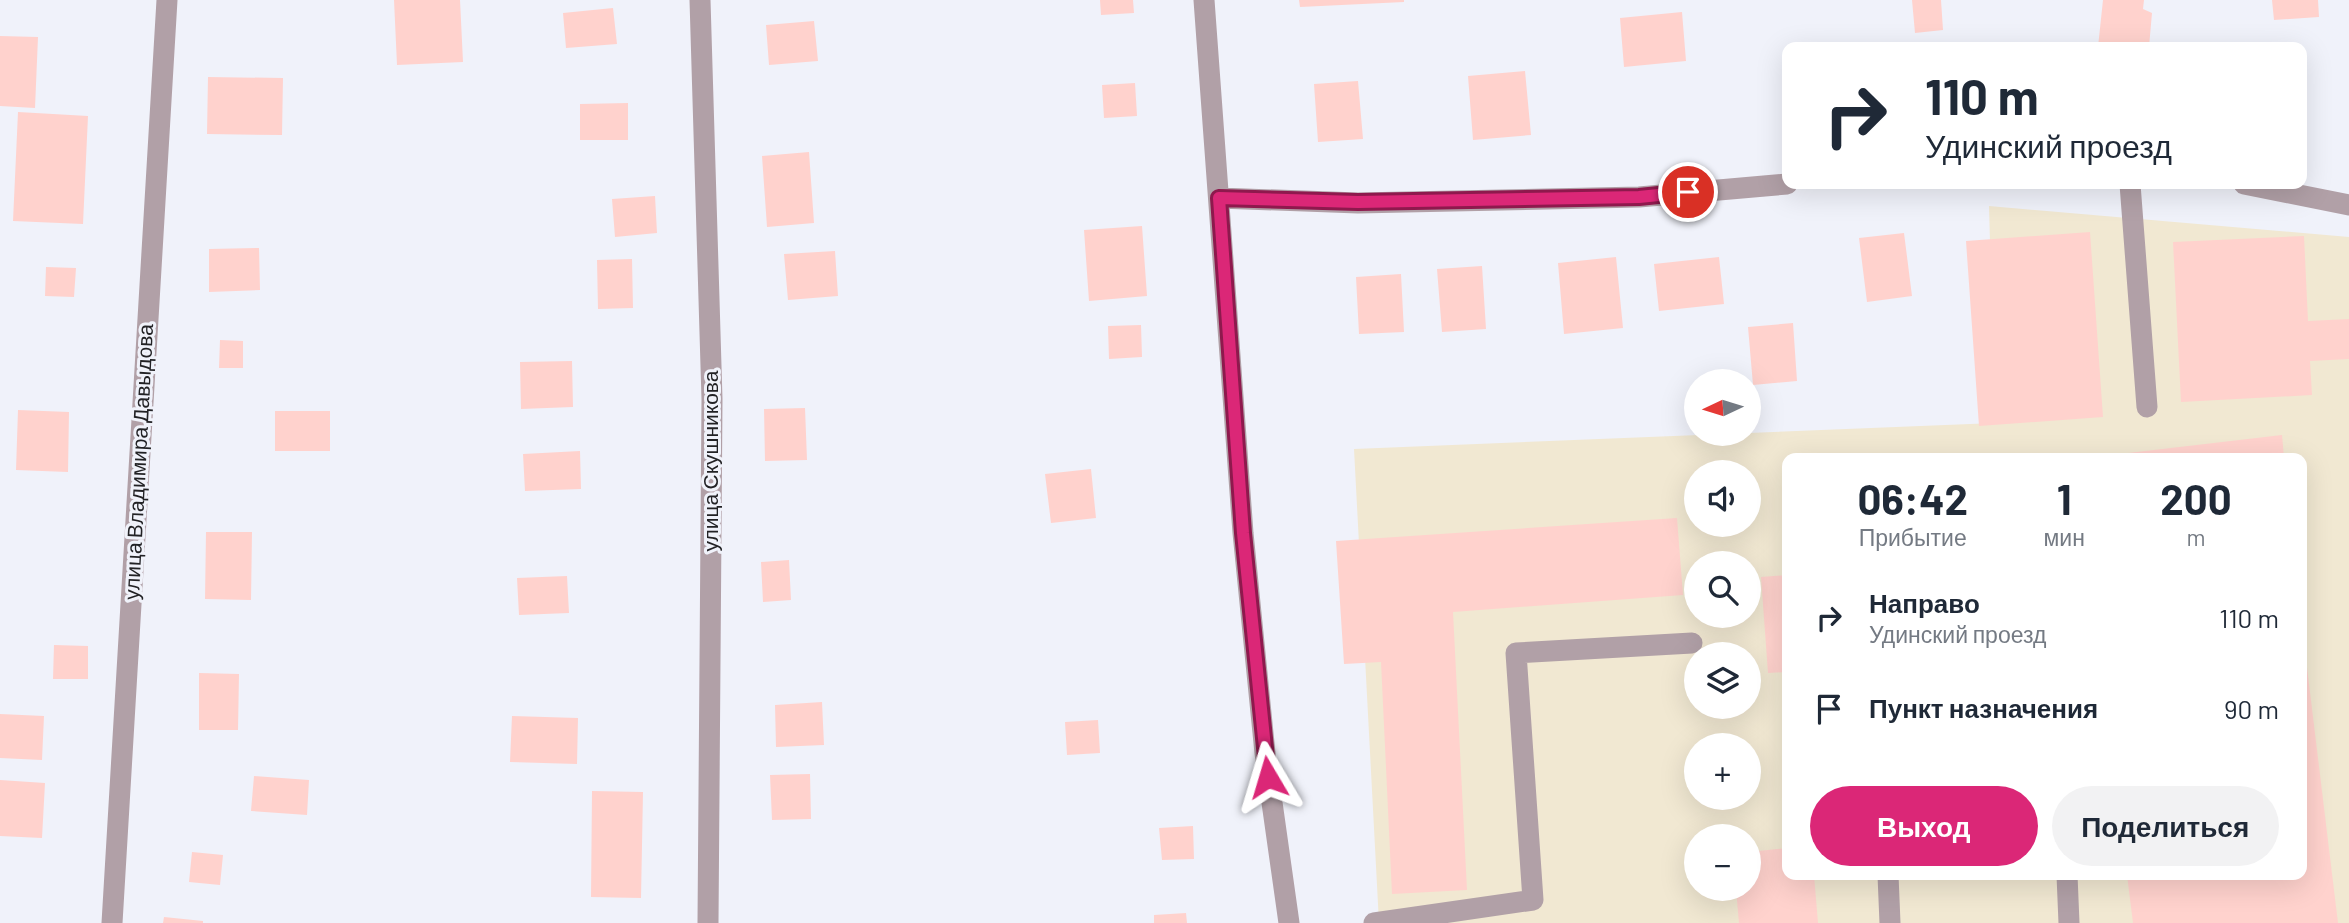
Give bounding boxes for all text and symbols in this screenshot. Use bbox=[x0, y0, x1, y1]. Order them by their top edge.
text: 110 m bbox=[1925, 66, 2039, 125]
icon: right bbox=[1810, 70, 1901, 161]
text: Удинский проезд bbox=[1925, 126, 2172, 164]
pin bbox=[1658, 162, 1718, 222]
icon: arrive bbox=[1669, 173, 1707, 211]
street label: улица Владимира Давыдова bbox=[118, 323, 157, 601]
north arrow bbox=[1684, 369, 1760, 446]
map controls bbox=[1684, 369, 1761, 901]
street label: улица Скушникова bbox=[697, 370, 722, 551]
button: sound bbox=[1684, 460, 1761, 537]
text: 06:42 bbox=[1857, 473, 1968, 523]
text: 1 bbox=[2057, 473, 2072, 523]
text: 200 bbox=[2160, 473, 2232, 523]
text: Прибытие bbox=[1859, 523, 1967, 551]
text: мин bbox=[2043, 523, 2085, 551]
text: m bbox=[2186, 523, 2205, 551]
button: search bbox=[1684, 551, 1761, 628]
text: Направо bbox=[1869, 587, 1980, 618]
icon: right bbox=[1810, 599, 1848, 637]
text: 110 m bbox=[2219, 602, 2279, 633]
text: Удинский проезд bbox=[1869, 620, 2046, 648]
button: layers bbox=[1684, 642, 1761, 719]
icon: arrive bbox=[1810, 690, 1848, 728]
text: Пункт назначения bbox=[1869, 692, 2098, 723]
text: 90 m bbox=[2224, 693, 2279, 724]
button: + bbox=[1684, 733, 1761, 810]
position arrow bbox=[1231, 740, 1305, 814]
button: Выход bbox=[1810, 786, 2038, 866]
button: Поделиться bbox=[2052, 786, 2279, 866]
button: − bbox=[1684, 824, 1761, 901]

